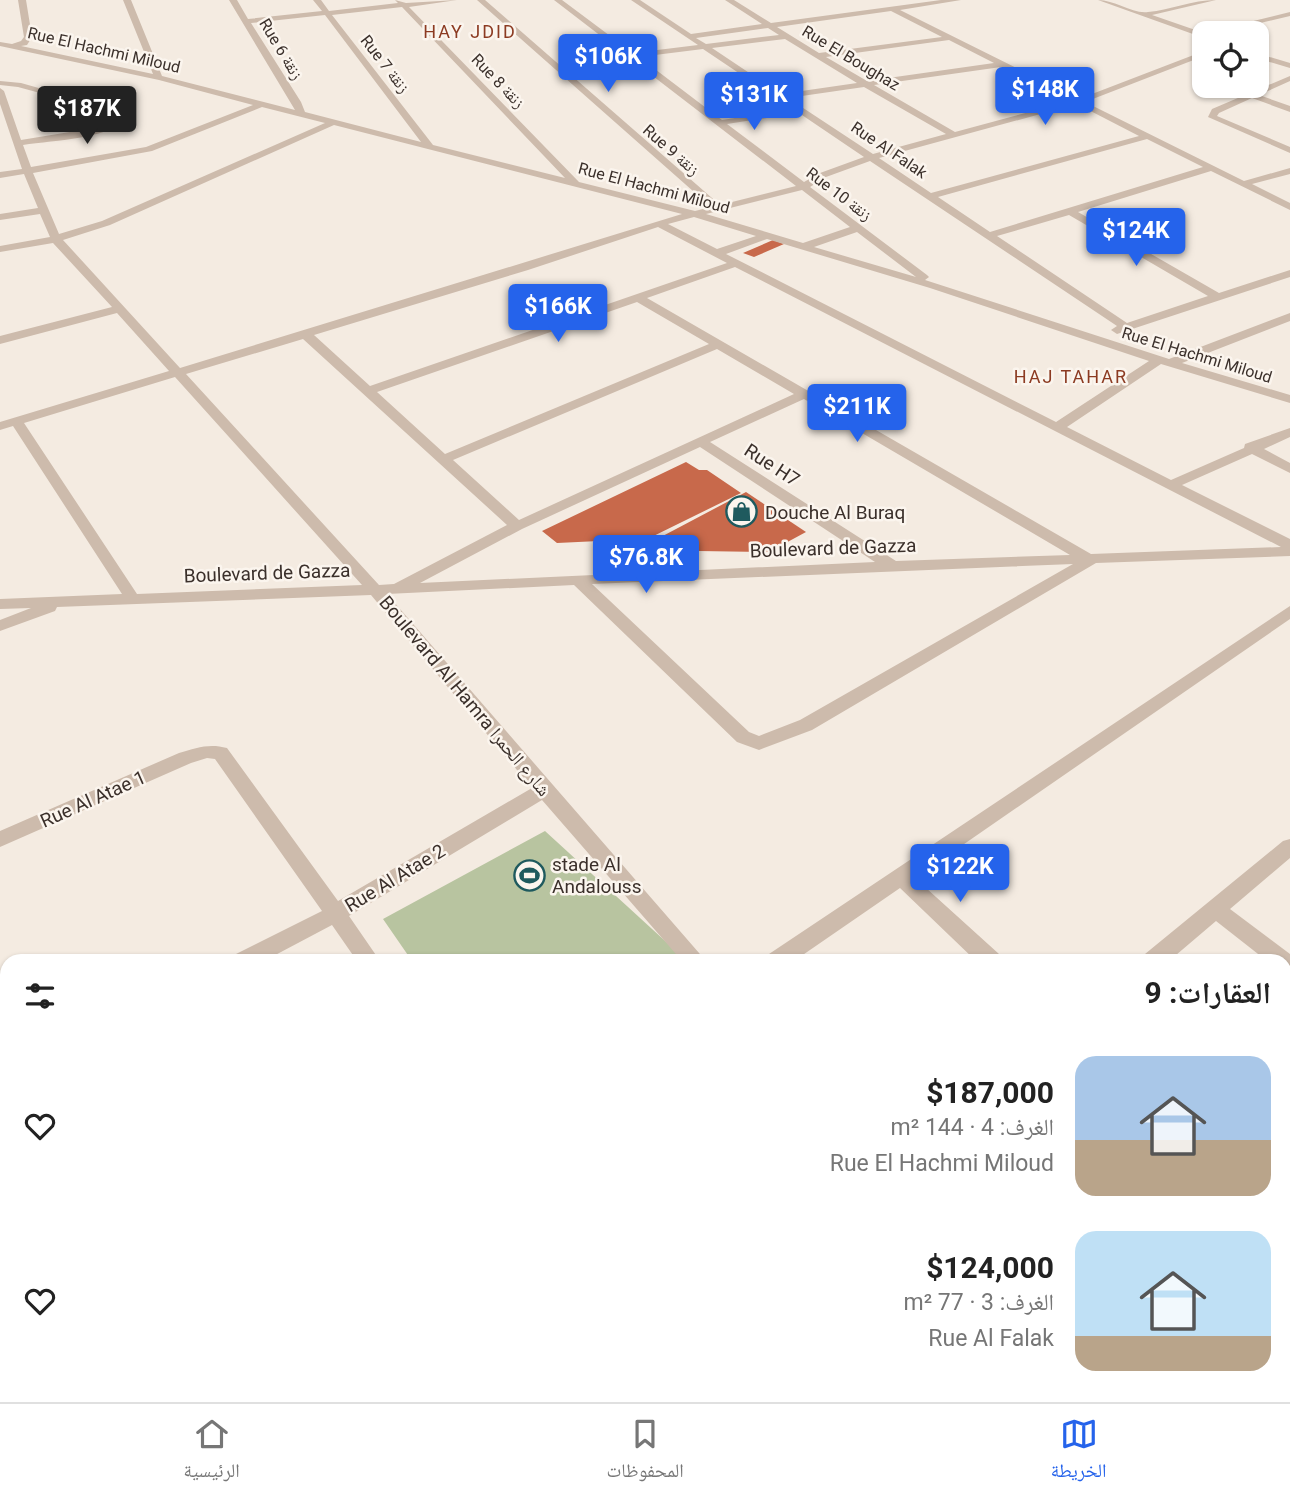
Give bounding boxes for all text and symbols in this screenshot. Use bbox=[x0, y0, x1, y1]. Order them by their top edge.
street label: Rue 6 زنقة bbox=[255, 15, 307, 83]
district label: HAY JDID bbox=[423, 21, 517, 42]
street label: Rue El Boughaz bbox=[799, 21, 903, 95]
map controls bbox=[1192, 21, 1269, 98]
button: locate bbox=[1192, 21, 1269, 98]
street label: Rue El Hachmi Miloud bbox=[26, 23, 182, 77]
street label: Rue 7 زنقة bbox=[357, 31, 413, 97]
pin: $106K bbox=[559, 34, 657, 94]
text: $106K bbox=[574, 43, 642, 70]
street label: Rue 8 زنقة bbox=[468, 50, 528, 112]
pin: $148K bbox=[996, 68, 1094, 127]
pin: $131K bbox=[705, 72, 803, 132]
text: $148K bbox=[1011, 76, 1079, 103]
text: $131K bbox=[720, 81, 788, 108]
pin: $187K bbox=[38, 86, 136, 146]
text: $187K bbox=[53, 95, 121, 122]
street label: Rue Al Falak bbox=[847, 118, 931, 183]
street label: Rue 9 زنقة bbox=[639, 120, 703, 180]
street label: Rue El Hachmi Miloud bbox=[576, 159, 732, 217]
street label: Rue 10 زنقة bbox=[802, 163, 876, 225]
pin: $124K bbox=[1087, 208, 1185, 268]
text: $124K bbox=[1102, 217, 1170, 244]
pin: $166K bbox=[509, 284, 607, 344]
text: $166K bbox=[524, 293, 592, 320]
street label: Rue El Hachmi Miloud bbox=[1120, 323, 1274, 387]
district label: HAJ TAHAR bbox=[1014, 366, 1128, 387]
pin: $211K bbox=[808, 384, 906, 444]
text: $211K bbox=[823, 393, 891, 420]
street label: Rue H7 bbox=[740, 439, 804, 491]
shop icon: Douche Al Buraq bbox=[725, 495, 759, 529]
place label: Douche Al Buraq bbox=[765, 501, 905, 524]
street label: Boulevard de Gazza bbox=[749, 534, 917, 562]
pin: $76.8K bbox=[589, 536, 703, 595]
text: $76.8K bbox=[609, 544, 683, 571]
street label: Boulevard de Gazza bbox=[183, 559, 351, 587]
street label: Boulevard Al Hamra شارع الحمرا bbox=[374, 591, 556, 801]
street label: Rue Al Atae 1 bbox=[37, 766, 149, 832]
street label: Rue Al Atae 2 bbox=[341, 839, 449, 917]
pin: $122K bbox=[911, 844, 1009, 904]
place label: stade Al Andalouss bbox=[552, 853, 641, 898]
text: $122K bbox=[926, 853, 994, 880]
sports icon: stade Al Andalouss bbox=[512, 858, 546, 892]
text: العقارات: 9 bbox=[1144, 975, 1271, 1010]
icon: filters bbox=[21, 977, 59, 1015]
text: $187,000 bbox=[926, 1075, 1054, 1110]
icon: home bbox=[1131, 1084, 1215, 1168]
icon: heart bbox=[21, 1107, 59, 1145]
text: الغرف: 4 · 144 m² bbox=[891, 1114, 1054, 1141]
text: Rue El Hachmi Miloud bbox=[830, 1150, 1054, 1177]
text: $124,000 bbox=[926, 1250, 1054, 1285]
icon: home bbox=[1131, 1259, 1215, 1343]
icon: heart bbox=[21, 1282, 59, 1320]
text: الغرف: 3 · 77 m² bbox=[904, 1289, 1054, 1316]
text: Rue Al Falak bbox=[928, 1325, 1054, 1352]
tab: الرئيسية bbox=[183, 1415, 240, 1489]
tab: المحفوظات bbox=[607, 1415, 684, 1489]
tab: الخريطة bbox=[1051, 1415, 1107, 1489]

